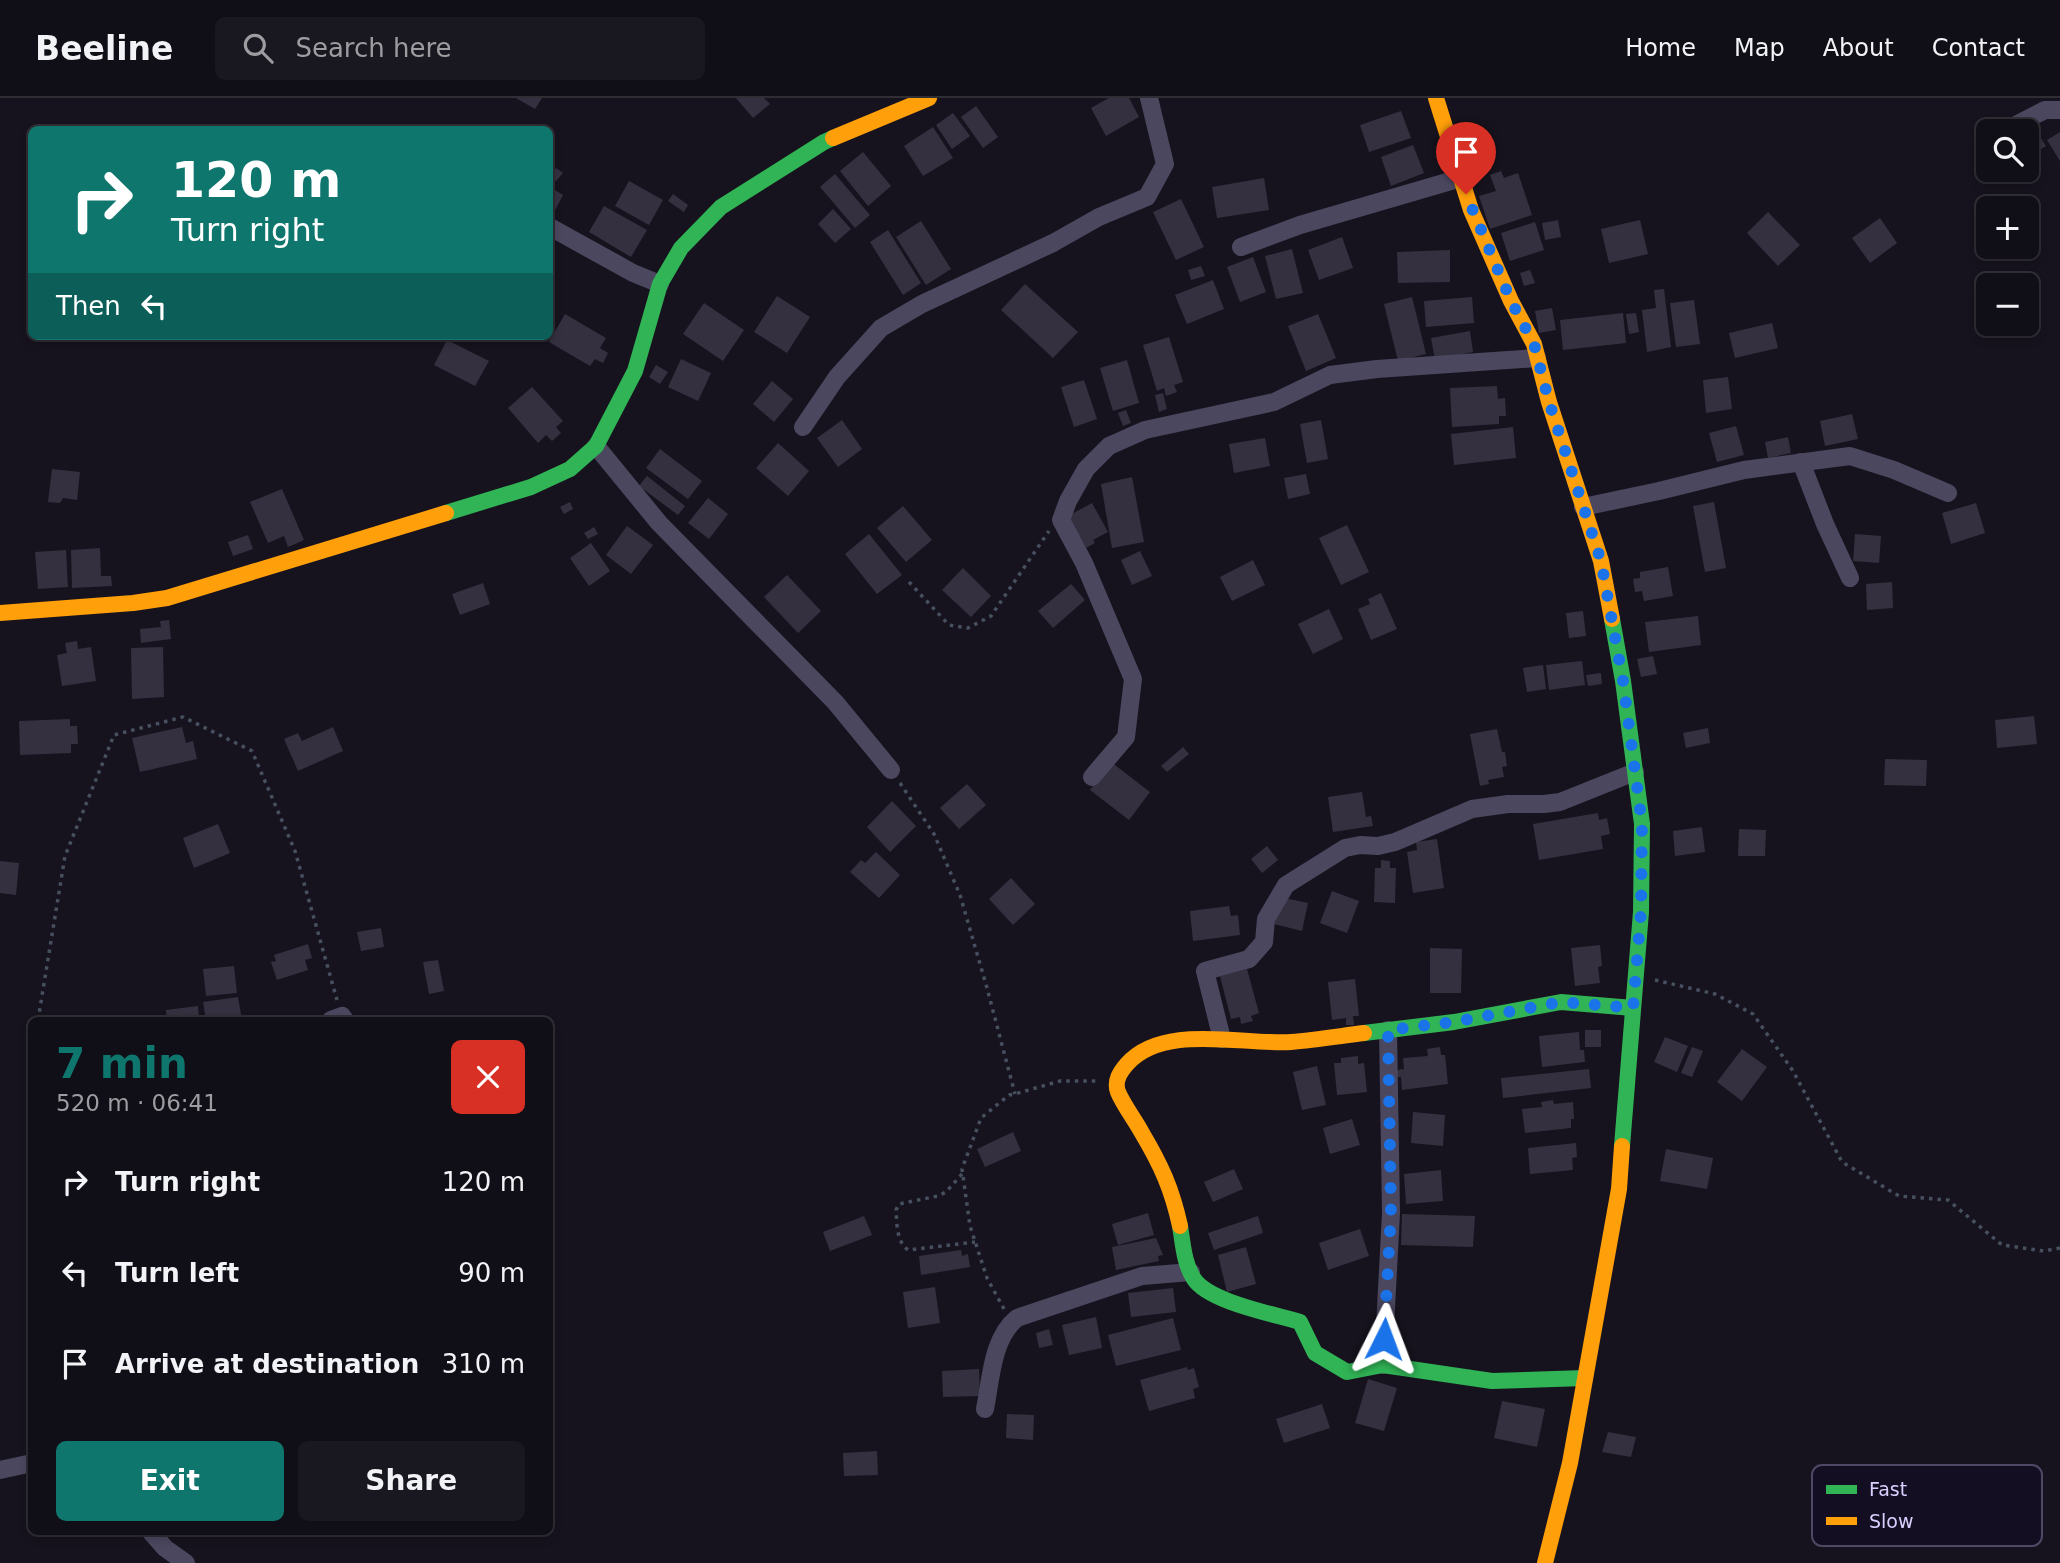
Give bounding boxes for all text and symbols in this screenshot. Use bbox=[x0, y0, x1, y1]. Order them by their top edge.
search box bbox=[215, 17, 705, 80]
text: Beeline bbox=[35, 29, 173, 68]
icon: search bbox=[239, 29, 277, 67]
text: Search here bbox=[295, 33, 452, 63]
text: Home bbox=[1625, 34, 1696, 62]
text: Map bbox=[1734, 34, 1785, 62]
text: About bbox=[1823, 34, 1894, 62]
text: Contact bbox=[1932, 34, 2025, 62]
map controls bbox=[1976, 119, 2039, 336]
button: search bbox=[1976, 119, 2039, 182]
pin bbox=[1436, 122, 1496, 194]
icon: arrive bbox=[1447, 133, 1485, 171]
text: 120 m bbox=[171, 152, 341, 209]
icon: right bbox=[56, 154, 147, 245]
button: + bbox=[1976, 196, 2039, 259]
text: Turn right bbox=[171, 211, 324, 249]
button: − bbox=[1976, 273, 2039, 336]
icon: left bbox=[135, 287, 173, 325]
text: Then bbox=[56, 291, 121, 321]
text: 7 min bbox=[56, 1039, 188, 1088]
button: close bbox=[451, 1040, 525, 1114]
text: 520 m · 06:41 bbox=[56, 1090, 218, 1116]
icon: right bbox=[56, 1163, 94, 1201]
text: Turn right bbox=[115, 1167, 260, 1197]
text: 120 m bbox=[442, 1167, 525, 1197]
icon: left bbox=[56, 1254, 94, 1292]
text: Turn left bbox=[115, 1258, 239, 1288]
text: 90 m bbox=[458, 1258, 525, 1288]
position arrow bbox=[1347, 1302, 1421, 1376]
icon: arrive bbox=[56, 1345, 94, 1383]
text: Arrive at destination bbox=[115, 1349, 419, 1379]
text: 310 m bbox=[442, 1349, 525, 1379]
button: Exit bbox=[56, 1441, 284, 1521]
button: Share bbox=[298, 1441, 525, 1521]
legend bbox=[1812, 1465, 2042, 1546]
text: Fast bbox=[1869, 1478, 1907, 1500]
text: Slow bbox=[1869, 1510, 1914, 1532]

